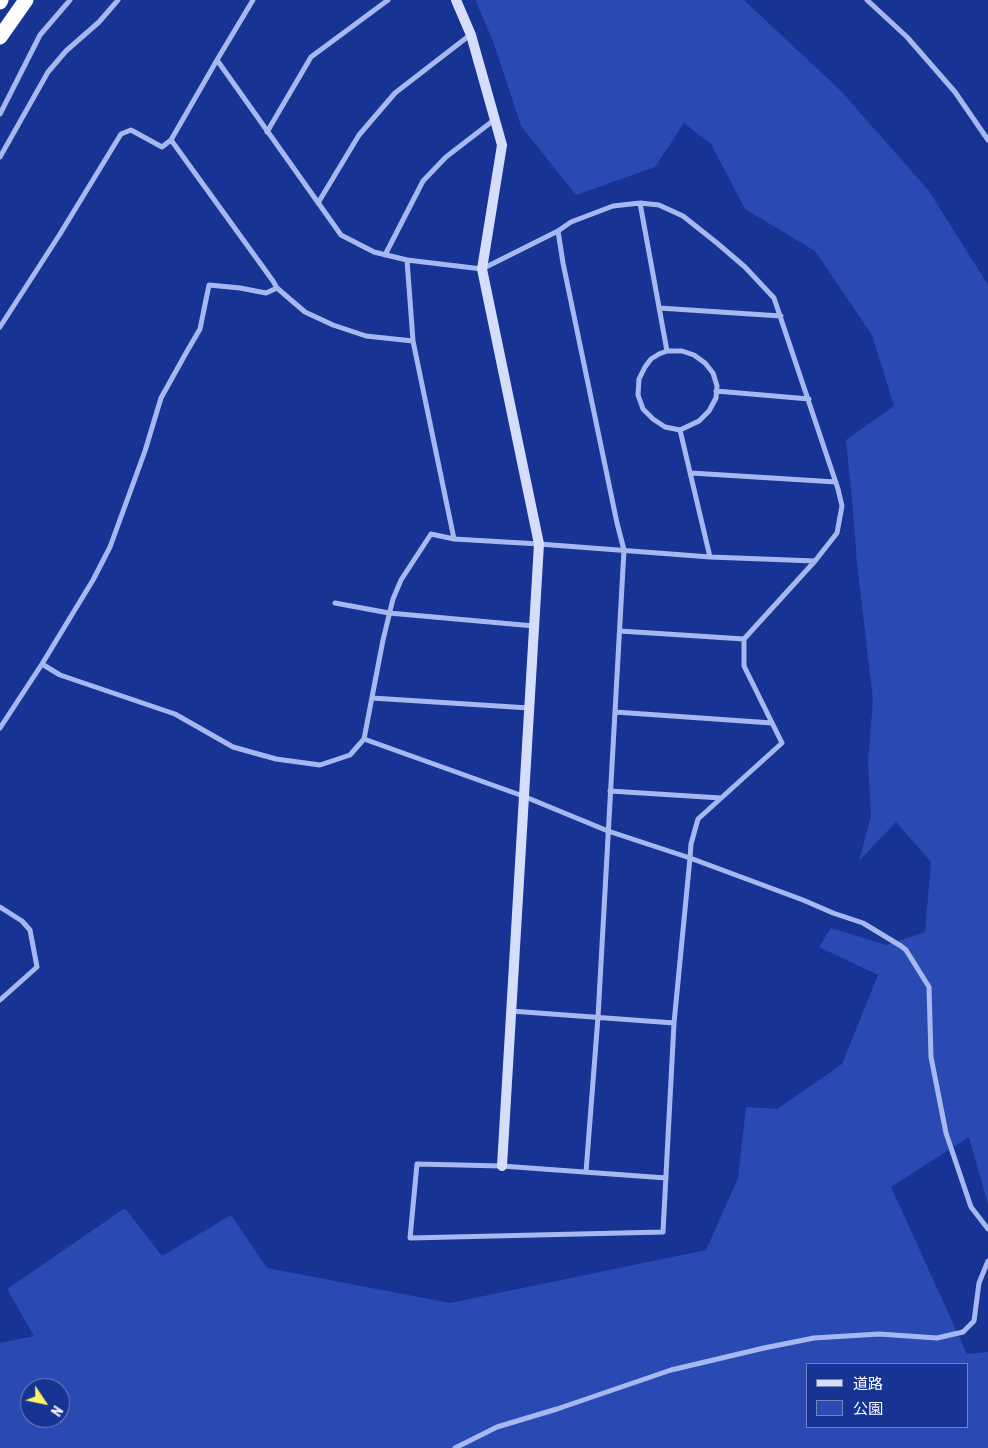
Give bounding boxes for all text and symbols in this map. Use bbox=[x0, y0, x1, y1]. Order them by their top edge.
legend bbox=[806, 1363, 968, 1428]
text: 道路 bbox=[853, 1375, 883, 1393]
north arrow bbox=[20, 1378, 70, 1428]
text: 公園 bbox=[853, 1400, 883, 1418]
text: N bbox=[48, 1403, 66, 1419]

